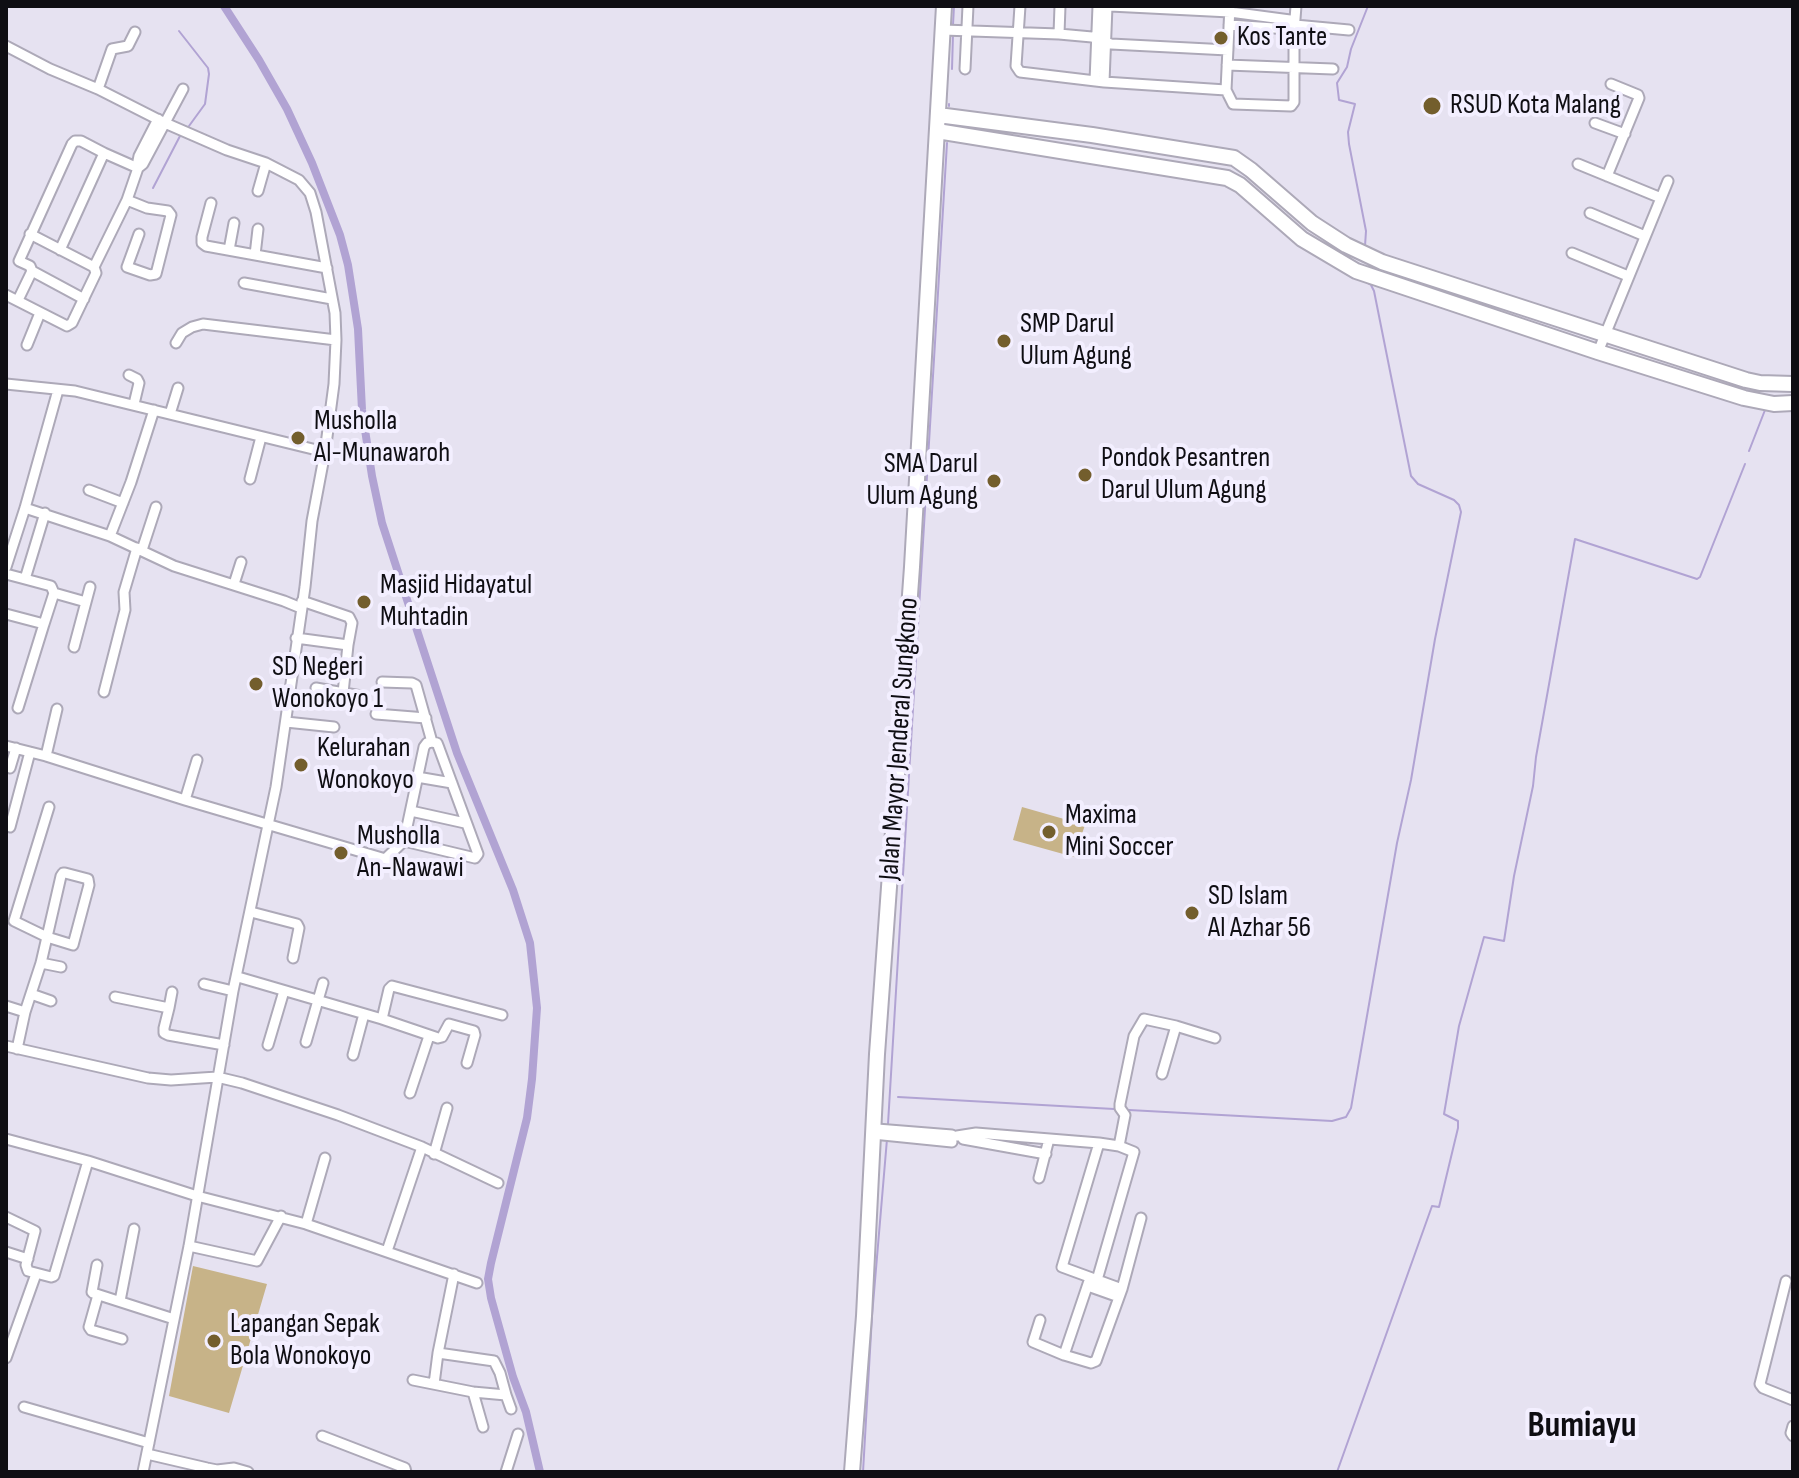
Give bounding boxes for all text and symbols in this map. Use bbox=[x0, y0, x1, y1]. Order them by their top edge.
place label: Kos Tante bbox=[1237, 21, 1327, 55]
marker: Kos Tante bbox=[1212, 29, 1230, 47]
place label: RSUD Kota Malang bbox=[1450, 89, 1621, 123]
marker: RSUD Kota Malang bbox=[1421, 95, 1443, 117]
place label: SMP Darul Ulum Agung bbox=[1020, 308, 1132, 374]
marker: SMP Darul Ulum Agung bbox=[995, 332, 1013, 350]
place label: Musholla Al-Munawaroh bbox=[314, 405, 450, 471]
marker: Musholla Al-Munawaroh bbox=[289, 429, 307, 447]
place label: Pondok Pesantren Darul Ulum Agung bbox=[1101, 442, 1270, 508]
place label: SMA Darul Ulum Agung bbox=[866, 448, 978, 514]
marker: Pondok Pesantren Darul Ulum Agung bbox=[1076, 466, 1094, 484]
marker: SMA Darul Ulum Agung bbox=[985, 472, 1003, 490]
place label: Masjid Hidayatul Muhtadin bbox=[380, 569, 532, 635]
marker: Masjid Hidayatul Muhtadin bbox=[355, 593, 373, 611]
street label: Jalan Mayor Jenderal Sungkono bbox=[873, 597, 927, 881]
place label: SD Negeri Wonokoyo 1 bbox=[272, 651, 383, 717]
marker: SD Negeri Wonokoyo 1 bbox=[247, 675, 265, 693]
place label: Kelurahan Wonokoyo bbox=[317, 732, 414, 798]
marker: Kelurahan Wonokoyo bbox=[292, 756, 310, 774]
place label: Maxima Mini Soccer bbox=[1065, 799, 1174, 865]
place label: Musholla An-Nawawi bbox=[357, 820, 464, 886]
marker: Maxima Mini Soccer bbox=[1040, 823, 1058, 841]
marker: Musholla An-Nawawi bbox=[332, 844, 350, 862]
place label: SD Islam Al Azhar 56 bbox=[1208, 880, 1311, 946]
marker: SD Islam Al Azhar 56 bbox=[1183, 904, 1201, 922]
place label: Lapangan Sepak Bola Wonokoyo bbox=[230, 1308, 380, 1374]
marker: Lapangan Sepak Bola Wonokoyo bbox=[205, 1332, 223, 1350]
district label: Bumiayu bbox=[1527, 1405, 1637, 1449]

